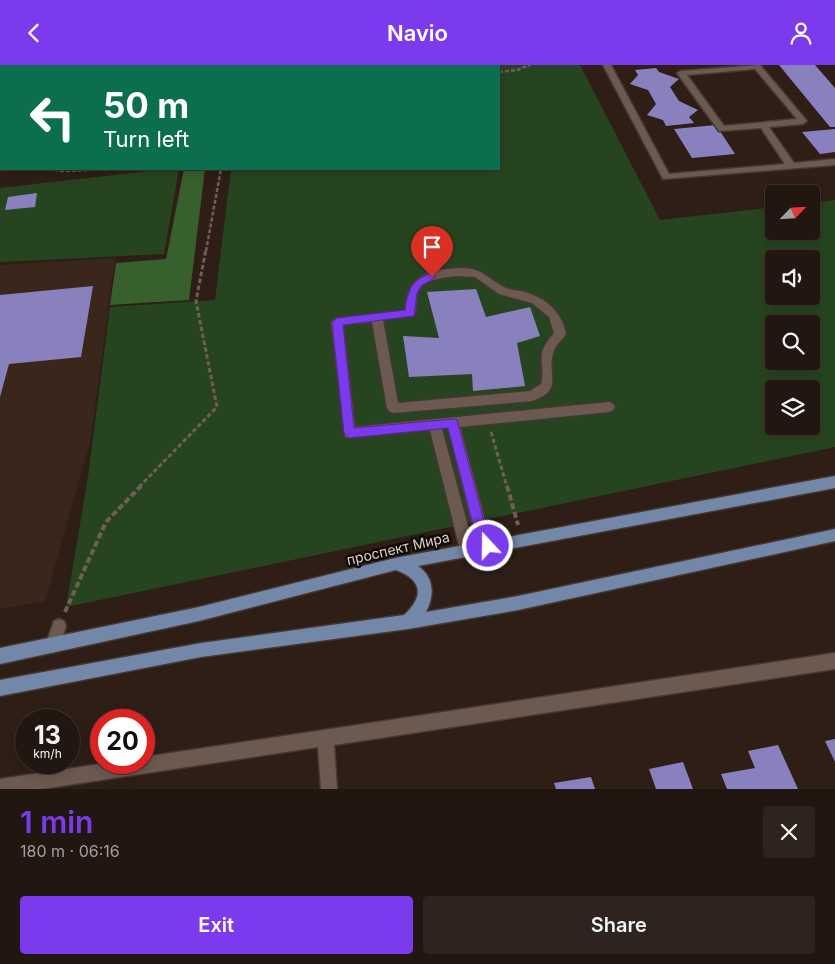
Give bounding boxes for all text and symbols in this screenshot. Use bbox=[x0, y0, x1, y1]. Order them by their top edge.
icon: back bbox=[20, 19, 48, 47]
icon: person bbox=[787, 19, 815, 47]
text: Navio bbox=[387, 20, 448, 46]
text: 50 m bbox=[103, 84, 189, 126]
icon: left bbox=[20, 85, 85, 150]
text: Turn left bbox=[103, 126, 189, 152]
north arrow bbox=[765, 185, 820, 240]
map controls bbox=[765, 185, 820, 435]
pin bbox=[411, 226, 453, 277]
icon: arrive bbox=[418, 233, 446, 261]
button: sound bbox=[765, 250, 820, 305]
button: search bbox=[765, 315, 820, 370]
button: layers bbox=[765, 380, 820, 435]
position arrow bbox=[461, 519, 513, 571]
street label: проспект Мира bbox=[345, 528, 451, 568]
speed limit sign: 20 bbox=[90, 709, 155, 774]
text: 13 bbox=[34, 720, 61, 750]
text: km/h bbox=[33, 746, 62, 761]
text: 1 min bbox=[20, 804, 93, 840]
button: close bbox=[763, 806, 815, 858]
text: 180 m · 06:16 bbox=[20, 841, 120, 861]
button: Exit bbox=[20, 896, 413, 954]
button: Share bbox=[423, 896, 815, 954]

